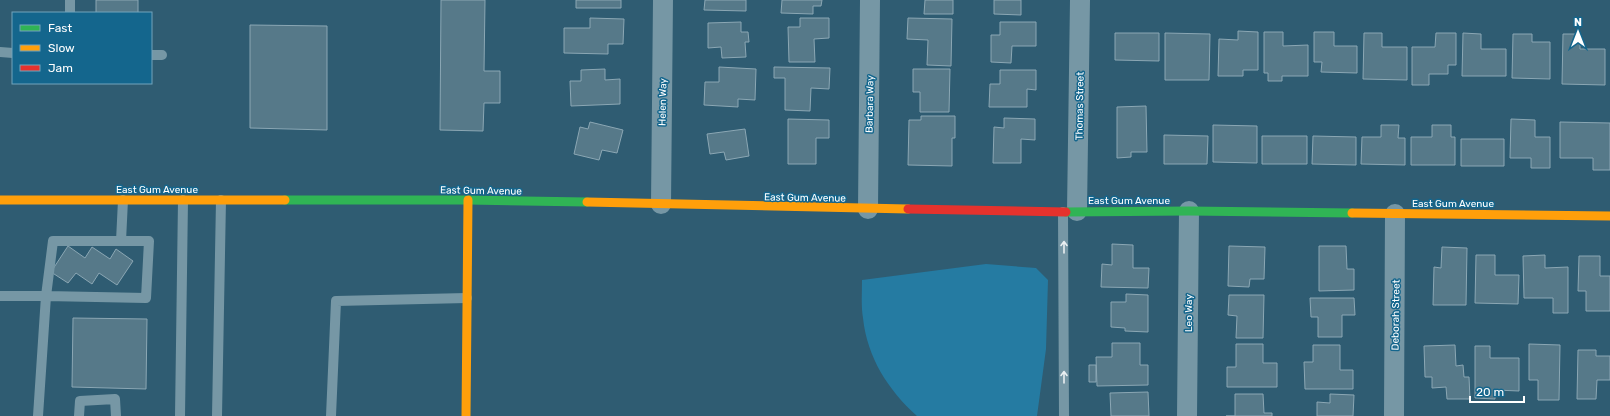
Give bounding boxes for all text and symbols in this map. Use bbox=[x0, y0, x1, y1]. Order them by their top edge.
legend bbox=[12, 12, 152, 84]
north arrow bbox=[1558, 12, 1598, 52]
text: N bbox=[1574, 16, 1582, 29]
text: Fast bbox=[48, 21, 72, 35]
text: Slow bbox=[48, 41, 75, 55]
text: Jam bbox=[48, 61, 73, 75]
street label: Thomas Street bbox=[1073, 72, 1087, 140]
street label: Barbara Way bbox=[863, 75, 877, 133]
street label: Helen Way bbox=[657, 78, 669, 126]
street label: East Gum Avenue bbox=[116, 184, 198, 196]
street label: East Gum Avenue bbox=[440, 184, 522, 198]
street label: East Gum Avenue bbox=[764, 191, 846, 205]
street label: East Gum Avenue bbox=[1088, 195, 1170, 207]
street label: East Gum Avenue bbox=[1412, 198, 1494, 210]
one-way arrow bbox=[1060, 241, 1068, 254]
street label: Deborah Street bbox=[1389, 279, 1403, 351]
street label: Leo Way bbox=[1183, 294, 1195, 332]
one-way arrow bbox=[1060, 371, 1068, 384]
scale bar bbox=[1470, 378, 1524, 404]
text: 20 m bbox=[1476, 385, 1504, 399]

